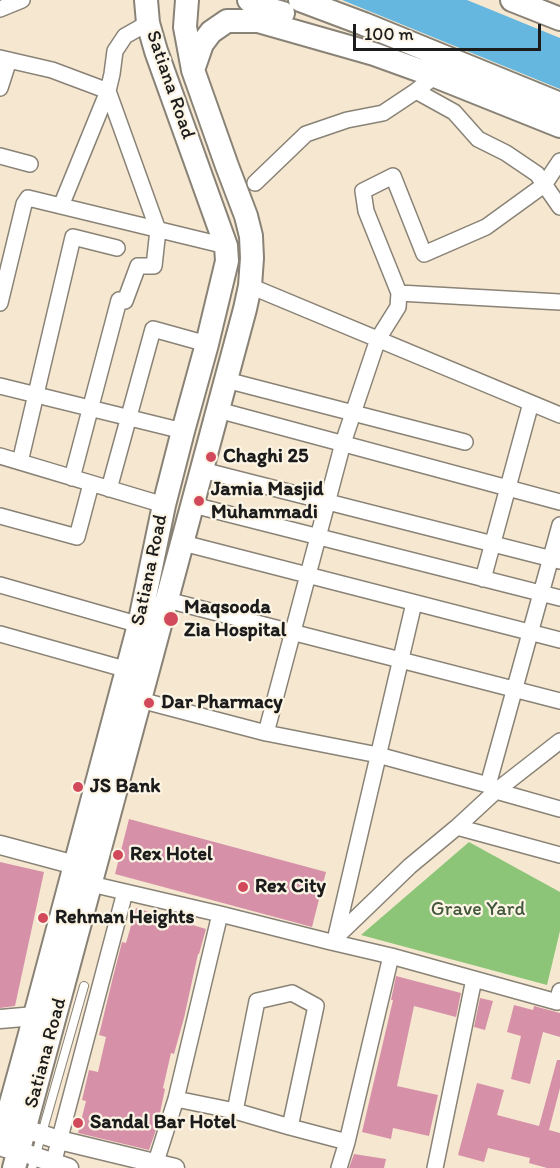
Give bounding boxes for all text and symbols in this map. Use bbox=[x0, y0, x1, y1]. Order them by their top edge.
scale bar bbox=[356, 12, 544, 50]
text: 100 m bbox=[364, 23, 414, 45]
street label: Satiana Road bbox=[140, 28, 200, 142]
place label: Chaghi 25 bbox=[223, 445, 308, 469]
marker: Chaghi 25 bbox=[204, 450, 218, 464]
place label: Jamia Masjid Muhammadi bbox=[211, 478, 324, 525]
marker: Jamia Masjid Muhammadi bbox=[192, 494, 206, 508]
street label: Satiana Road bbox=[126, 512, 174, 628]
place label: Maqsooda Zia Hospital bbox=[184, 596, 286, 643]
marker: Maqsooda Zia Hospital bbox=[162, 610, 180, 628]
place label: Dar Pharmacy bbox=[161, 691, 283, 715]
marker: Dar Pharmacy bbox=[142, 696, 156, 710]
place label: JS Bank bbox=[90, 775, 160, 799]
marker: JS Bank bbox=[71, 780, 85, 794]
place label: Rex Hotel bbox=[130, 843, 213, 867]
marker: Rex Hotel bbox=[111, 848, 125, 862]
place label: Rex City bbox=[255, 875, 326, 899]
marker: Rex City bbox=[236, 880, 250, 894]
park label: Grave Yard bbox=[431, 898, 525, 922]
place label: Rehman Heights bbox=[55, 906, 194, 930]
marker: Rehman Heights bbox=[36, 911, 50, 925]
street label: Satiana Road bbox=[20, 995, 72, 1111]
place label: Sandal Bar Hotel bbox=[90, 1111, 236, 1135]
marker: Sandal Bar Hotel bbox=[71, 1116, 85, 1130]

